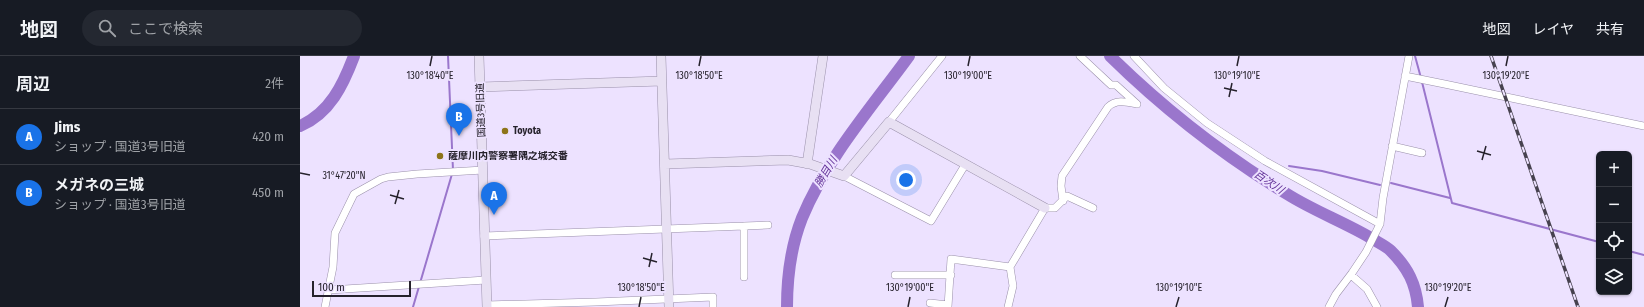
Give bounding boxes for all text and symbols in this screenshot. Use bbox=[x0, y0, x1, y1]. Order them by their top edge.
search box bbox=[82, 10, 362, 46]
icon: search bbox=[96, 17, 118, 39]
text: 地図 bbox=[20, 18, 58, 41]
text: ここで検索 bbox=[128, 20, 203, 38]
text: 地図 bbox=[1482, 21, 1510, 38]
text: レイヤ bbox=[1532, 21, 1574, 38]
text: 共有 bbox=[1596, 21, 1624, 38]
text: 130°18'40"E bbox=[406, 70, 454, 82]
text: 130°18'50"E bbox=[675, 70, 723, 82]
text: 130°19'00"E bbox=[944, 70, 992, 82]
text: 130°19'10"E bbox=[1214, 70, 1261, 82]
text: 130°19'20"E bbox=[1482, 70, 1530, 82]
text: 周辺 bbox=[16, 74, 50, 95]
text: 2件 bbox=[265, 76, 284, 91]
street label: 国道3号旧道 bbox=[474, 83, 488, 137]
pin: B bbox=[446, 103, 472, 136]
text: Jims bbox=[54, 118, 80, 136]
place label: Toyota bbox=[513, 125, 541, 137]
marker: Toyota bbox=[500, 126, 510, 136]
text: A bbox=[25, 129, 33, 144]
text: 420 m bbox=[252, 129, 284, 144]
text: ショップ · 国道3号旧道 bbox=[54, 139, 186, 154]
place label: 薩摩川内警察署隅之城交番 bbox=[448, 150, 568, 162]
marker: 薩摩川内警察署隅之城交番 bbox=[435, 151, 445, 161]
map controls bbox=[1596, 151, 1632, 295]
button: + bbox=[1596, 151, 1632, 187]
water label: 勝目川 bbox=[812, 154, 841, 189]
water label: 百次川 bbox=[1252, 167, 1287, 197]
text: 31°47'20"N bbox=[322, 170, 366, 182]
your location bbox=[896, 170, 916, 190]
text: メガネの三城 bbox=[54, 176, 144, 194]
pin: A bbox=[481, 182, 507, 215]
text: B bbox=[25, 185, 33, 200]
text: 450 m bbox=[252, 185, 284, 200]
button: − bbox=[1596, 187, 1632, 223]
text: ショップ · 国道3号旧道 bbox=[54, 197, 186, 212]
button: locate bbox=[1596, 223, 1632, 259]
button: layers bbox=[1596, 259, 1632, 295]
scale bar bbox=[312, 279, 411, 298]
text: 100 m bbox=[318, 281, 345, 294]
text: 130°18'50"E bbox=[617, 282, 665, 294]
text: 130°19'00"E bbox=[886, 282, 934, 294]
text: 130°19'10"E bbox=[1156, 282, 1203, 294]
text: 130°19'20"E bbox=[1424, 282, 1472, 294]

